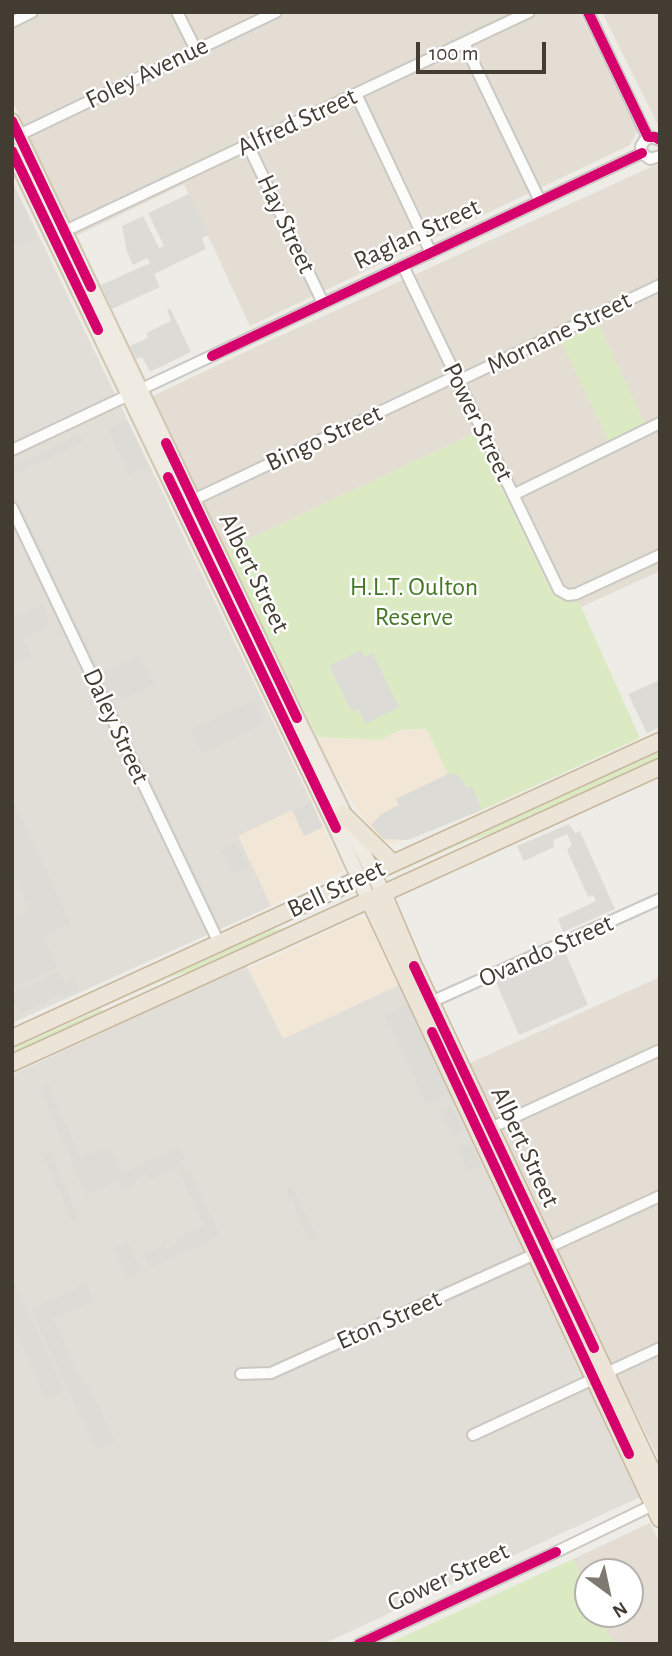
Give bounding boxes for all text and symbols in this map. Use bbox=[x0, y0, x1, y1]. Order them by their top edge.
scale bar bbox=[420, 28, 550, 72]
street label: Foley Avenue bbox=[81, 30, 213, 116]
text: 100 m bbox=[429, 43, 479, 64]
street label: Alfred Street bbox=[232, 81, 362, 163]
street label: Hay Street bbox=[250, 170, 322, 278]
street label: Raglan Street bbox=[349, 191, 485, 277]
street label: Mornane Street bbox=[482, 285, 636, 381]
street label: Power Street bbox=[436, 358, 520, 486]
street label: Bingo Street bbox=[261, 398, 387, 478]
street label: Albert Street bbox=[212, 508, 296, 638]
park label: H.L.T. Oulton Reserve bbox=[350, 571, 478, 632]
street label: Daley Street bbox=[76, 663, 156, 789]
street label: Bell Street bbox=[282, 853, 390, 925]
street label: Ovando Street bbox=[474, 907, 618, 995]
street label: Albert Street bbox=[484, 1082, 566, 1212]
street label: Eton Street bbox=[332, 1283, 446, 1357]
street label: Gower Street bbox=[382, 1535, 514, 1619]
north arrow bbox=[574, 1558, 644, 1628]
text: N bbox=[609, 1598, 630, 1621]

